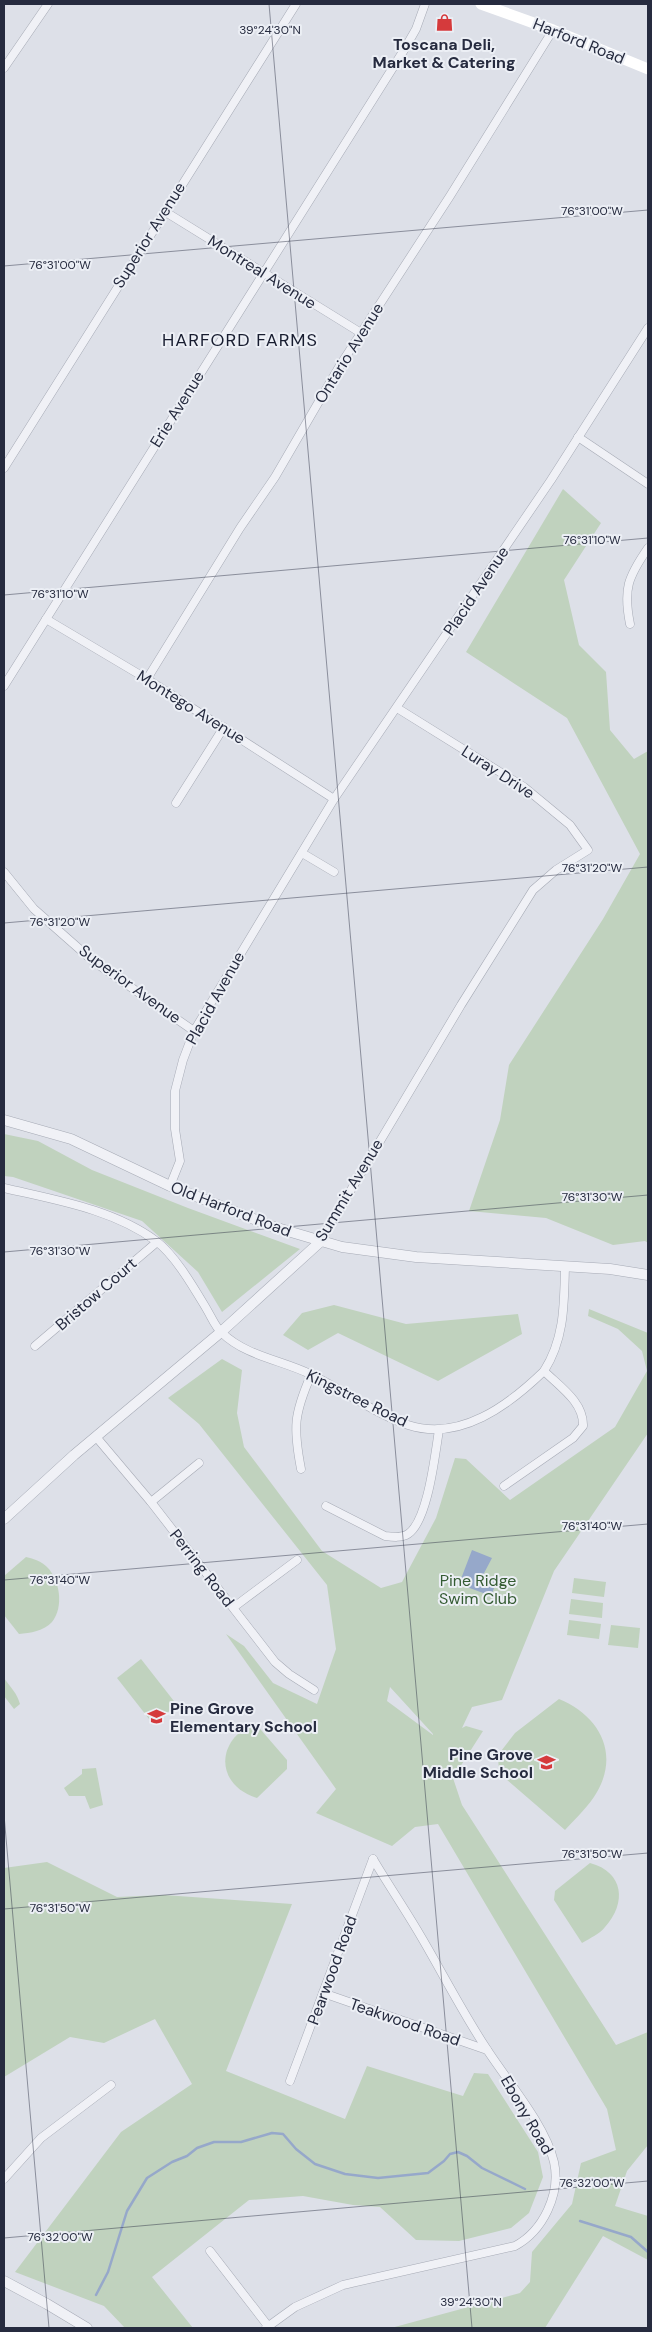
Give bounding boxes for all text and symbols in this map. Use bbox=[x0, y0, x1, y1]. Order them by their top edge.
shop icon: Toscana Deli, Market & Catering bbox=[434, 13, 454, 33]
street label: Harford Road bbox=[530, 13, 628, 69]
text: 39°24'30"N bbox=[239, 22, 301, 38]
place label: Toscana Deli, Market & Catering bbox=[373, 34, 515, 73]
street label: Superior Avenue bbox=[108, 178, 190, 292]
text: 76°31'00"W bbox=[561, 203, 623, 219]
street label: Montreal Avenue bbox=[204, 230, 320, 314]
text: 76°31'00"W bbox=[29, 257, 91, 273]
street label: Ontario Avenue bbox=[310, 299, 388, 407]
district label: HARFORD FARMS bbox=[162, 328, 318, 352]
street label: Erie Avenue bbox=[145, 367, 209, 451]
text: 76°31'10"W bbox=[563, 532, 621, 548]
street label: Placid Avenue bbox=[438, 542, 514, 640]
text: 76°31'10"W bbox=[31, 586, 89, 602]
street label: Montego Avenue bbox=[133, 665, 249, 749]
street label: Luray Drive bbox=[457, 741, 539, 803]
text: 76°31'20"W bbox=[562, 860, 623, 876]
text: 76°31'20"W bbox=[30, 914, 91, 930]
street label: Superior Avenue bbox=[75, 940, 185, 1028]
street label: Placid Avenue bbox=[181, 948, 249, 1048]
street label: Summit Avenue bbox=[310, 1135, 388, 1245]
street label: Old Harford Road bbox=[168, 1176, 294, 1242]
text: 76°31'30"W bbox=[562, 1189, 623, 1205]
text: 76°31'30"W bbox=[30, 1243, 91, 1259]
street label: Bristow Court bbox=[51, 1253, 141, 1335]
street label: Kingstree Road bbox=[303, 1364, 411, 1432]
text: 76°31'40"W bbox=[562, 1518, 623, 1534]
street label: Perring Road bbox=[165, 1525, 239, 1611]
park label: Pine Ridge Swim Club bbox=[439, 1570, 517, 1609]
text: 76°31'40"W bbox=[30, 1572, 91, 1588]
place label: Pine Grove Elementary School bbox=[170, 1698, 317, 1737]
school or university icon: Pine Grove Elementary School bbox=[146, 1707, 166, 1727]
place label: Pine Grove Middle School bbox=[423, 1744, 533, 1783]
school or university icon: Pine Grove Middle School bbox=[537, 1753, 557, 1773]
text: 76°31'50"W bbox=[562, 1846, 623, 1862]
text: 76°31'50"W bbox=[30, 1900, 91, 1916]
street label: Pearwood Road bbox=[302, 1912, 362, 2028]
street label: Teakwood Road bbox=[347, 1993, 463, 2051]
street label: Ebony Road bbox=[496, 2072, 558, 2158]
text: 76°32'00"W bbox=[559, 2175, 625, 2191]
text: 76°32'00"W bbox=[27, 2229, 93, 2245]
text: 39°24'30"N bbox=[440, 2294, 502, 2310]

